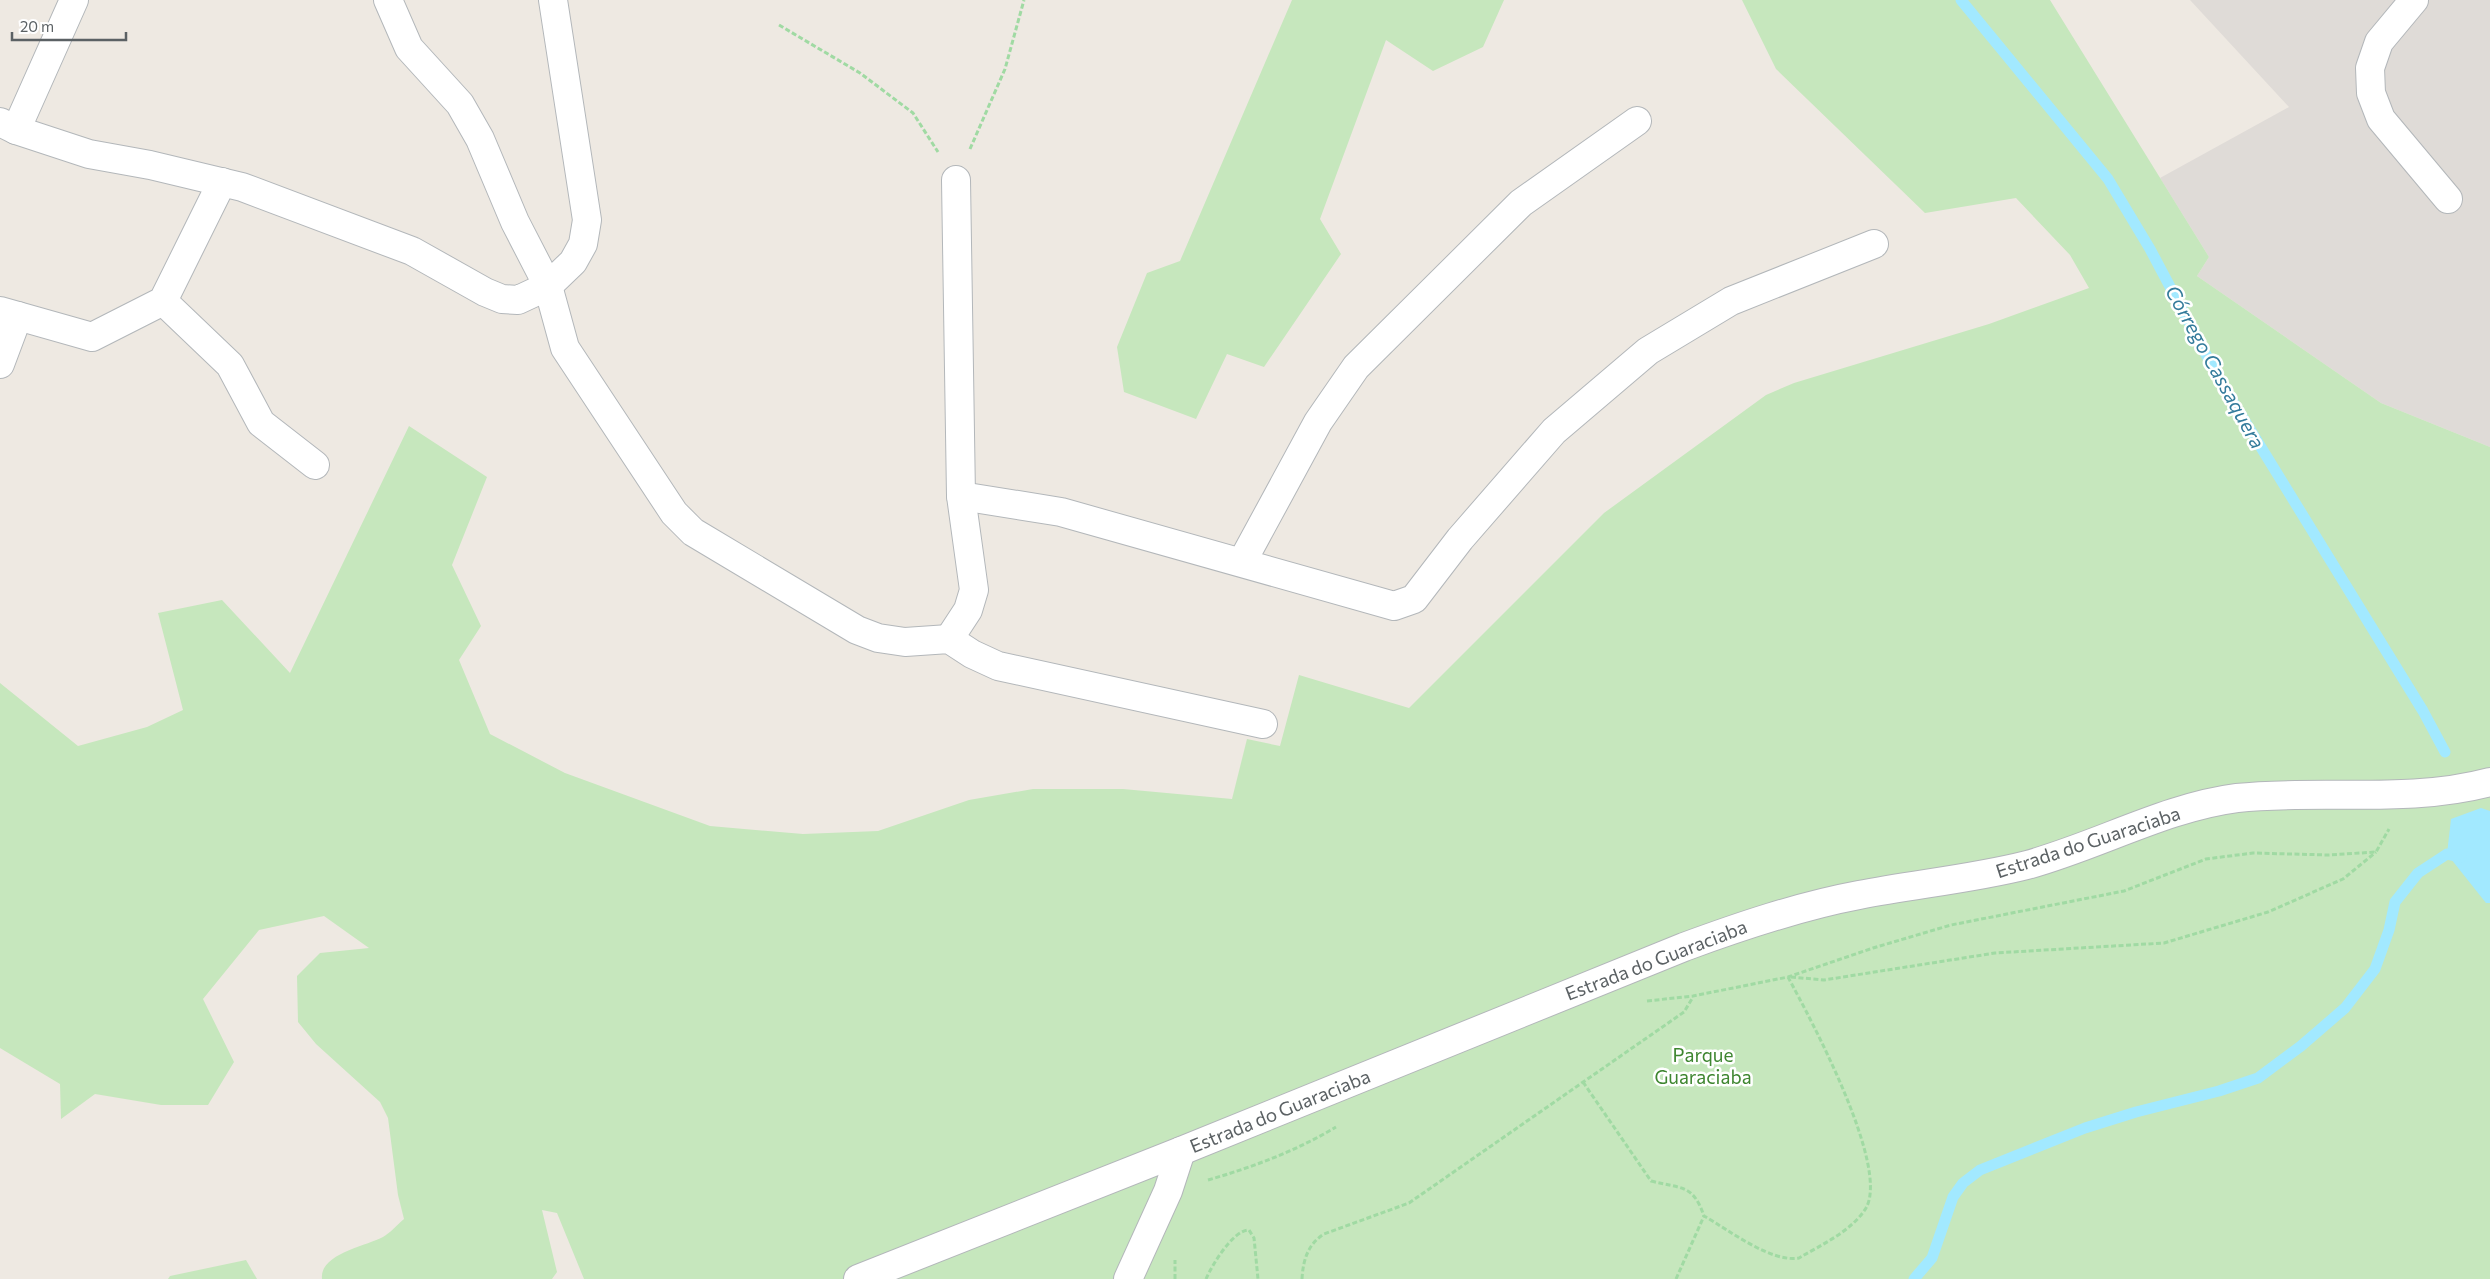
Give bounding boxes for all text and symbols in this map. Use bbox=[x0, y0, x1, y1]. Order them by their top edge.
scale bar bbox=[12, 10, 126, 42]
text: 20 m bbox=[20, 17, 54, 35]
water label: Córrego Cassaquera bbox=[2161, 281, 2271, 452]
street label: Estrada do Guaraciaba bbox=[1993, 801, 2183, 882]
street label: Estrada do Guaraciaba bbox=[1562, 914, 1750, 1005]
park label: Parque Guaraciaba bbox=[1654, 1043, 1752, 1088]
street label: Estrada do Guaraciaba bbox=[1186, 1064, 1373, 1157]

